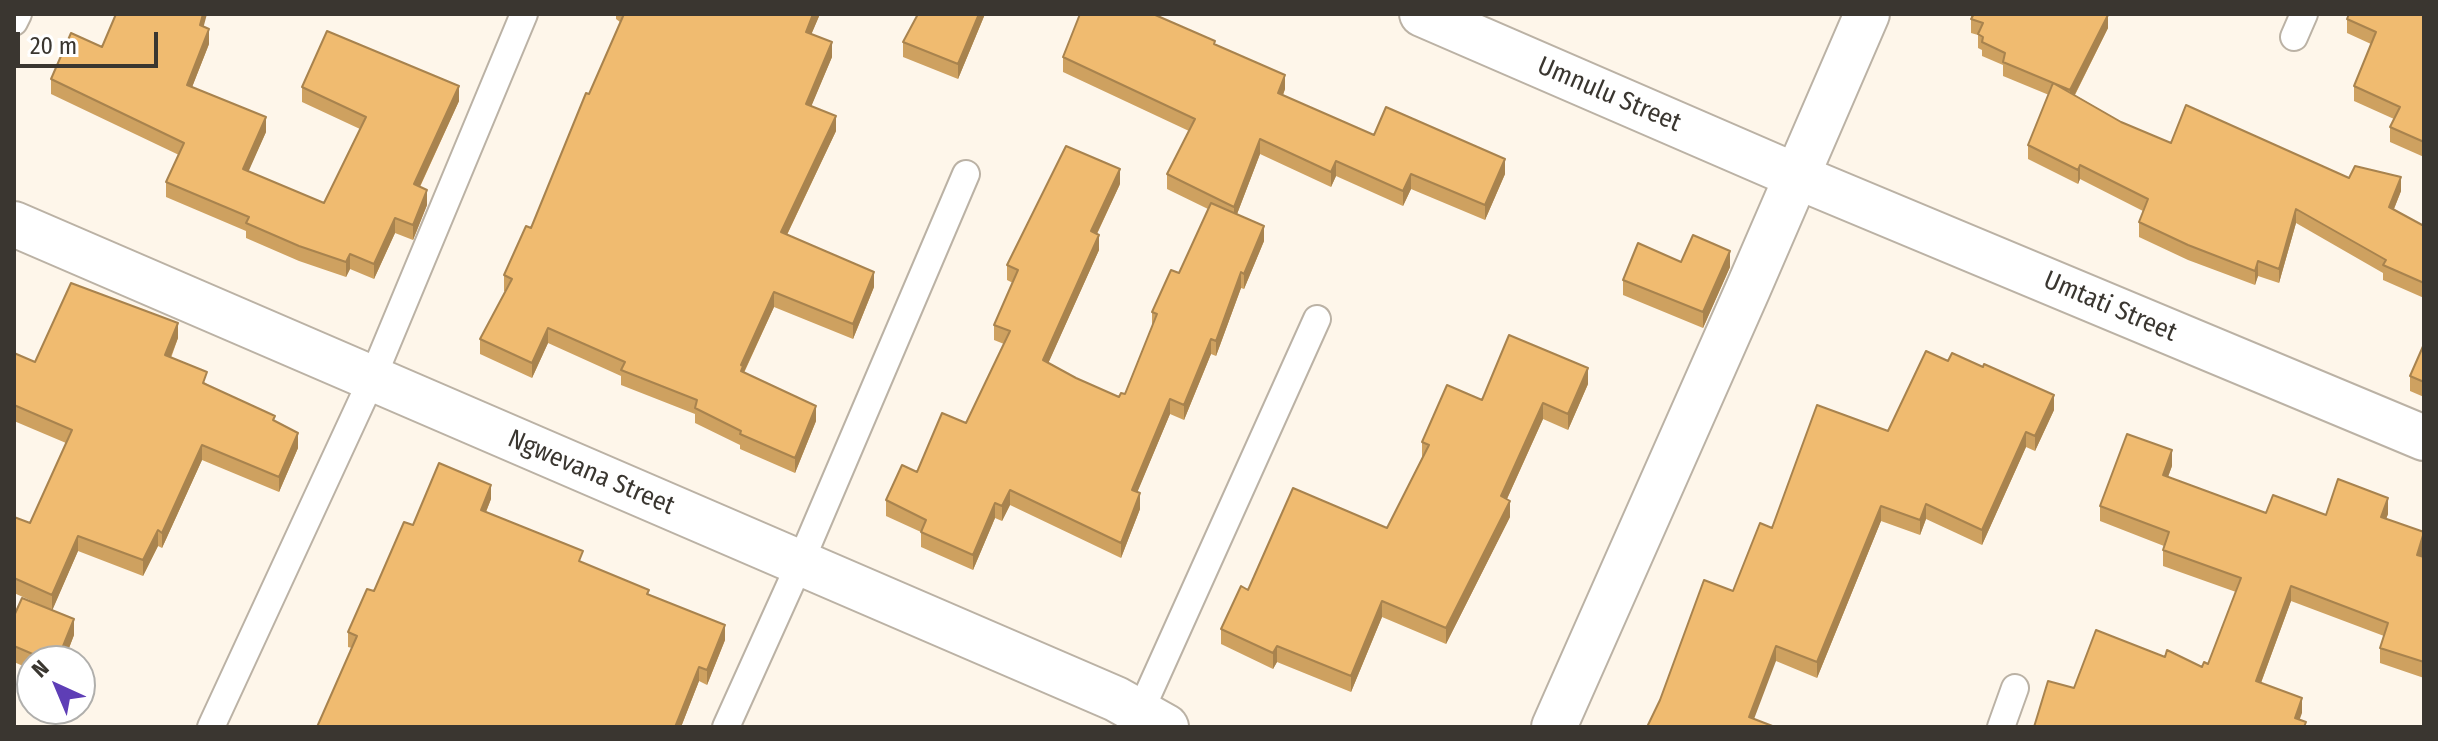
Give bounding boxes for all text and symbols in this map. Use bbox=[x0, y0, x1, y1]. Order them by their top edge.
scale bar bbox=[20, 16, 162, 66]
text: 20 m bbox=[30, 32, 77, 60]
street label: Umnulu Street bbox=[1532, 51, 1686, 139]
street label: Umtati Street bbox=[2039, 265, 2181, 349]
street label: Ngwevana Street bbox=[503, 424, 679, 522]
north arrow bbox=[16, 645, 96, 725]
text: N bbox=[26, 655, 54, 683]

